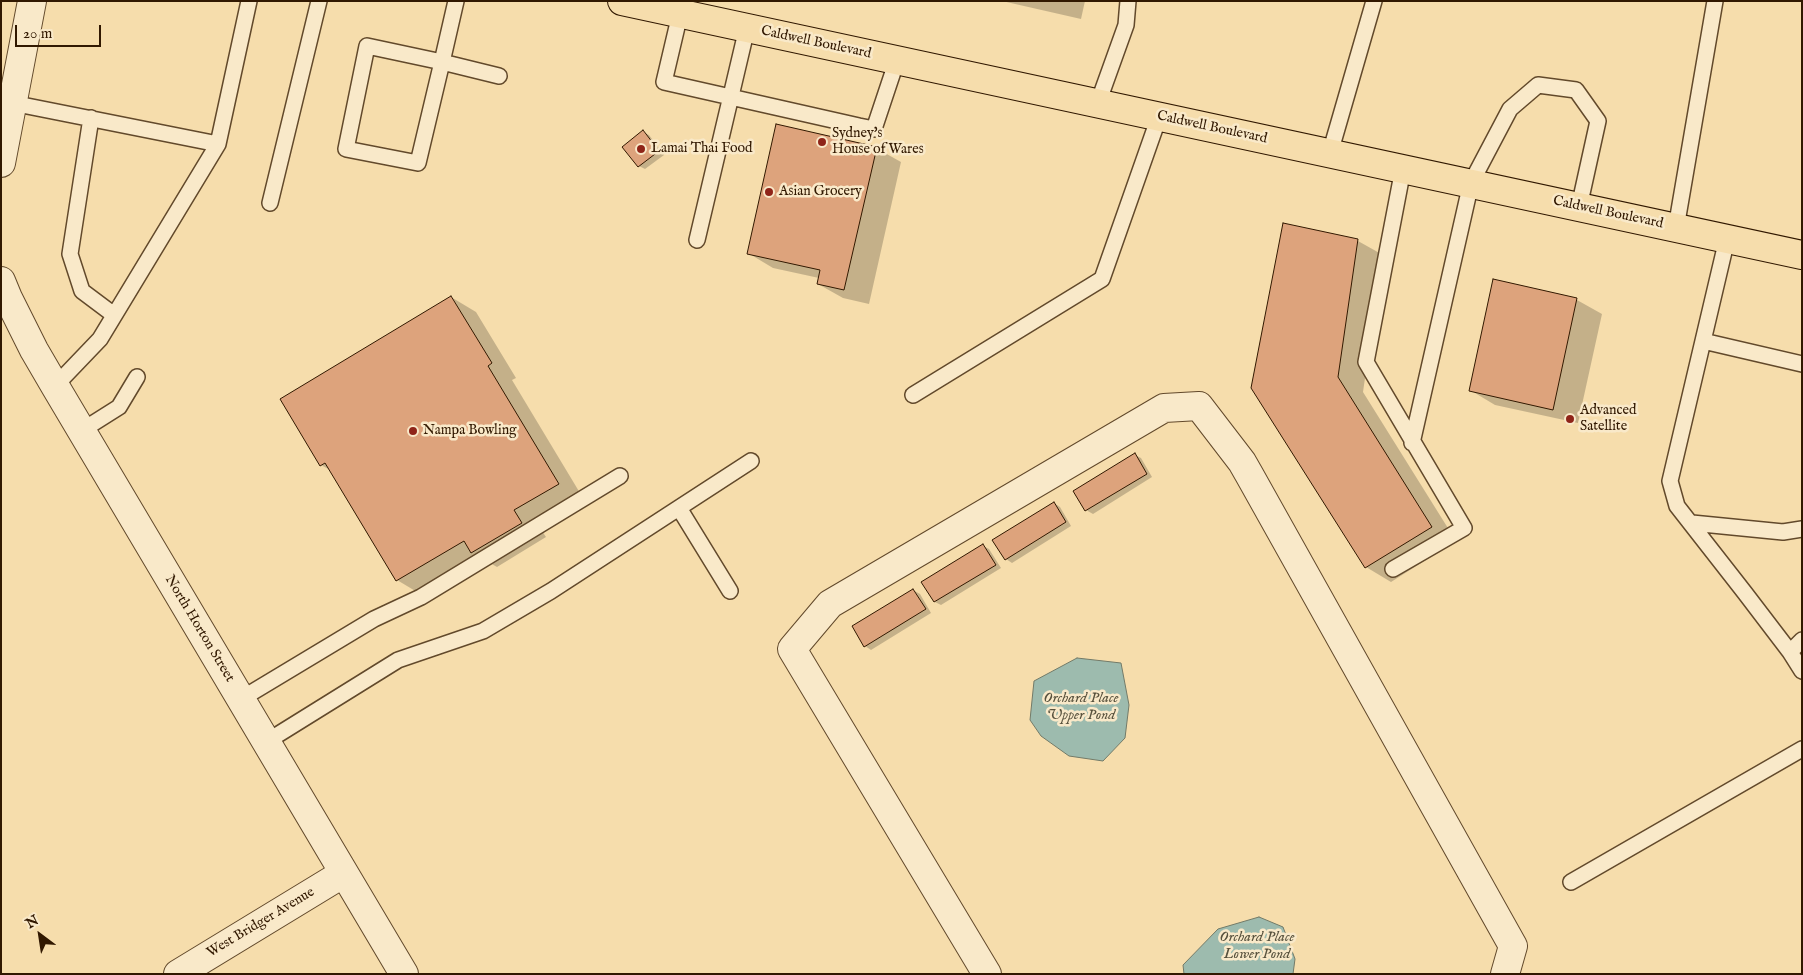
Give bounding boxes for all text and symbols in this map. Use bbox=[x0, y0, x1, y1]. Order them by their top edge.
scale bar bbox=[18, 15, 104, 47]
street label: Caldwell Boulevard bbox=[759, 23, 873, 63]
text: 20 m bbox=[23, 24, 52, 43]
street label: Caldwell Boulevard bbox=[1155, 108, 1269, 148]
place label: Sydney's House of Wares bbox=[832, 126, 924, 158]
marker: Sydney's House of Wares bbox=[816, 136, 828, 148]
place label: Lamai Thai Food bbox=[651, 141, 753, 157]
marker: Lamai Thai Food bbox=[635, 143, 647, 155]
place label: Asian Grocery bbox=[779, 184, 862, 200]
marker: Asian Grocery bbox=[763, 186, 775, 198]
street label: Caldwell Boulevard bbox=[1551, 193, 1665, 233]
place label: Advanced Satellite bbox=[1580, 403, 1636, 436]
marker: Advanced Satellite bbox=[1564, 413, 1576, 425]
place label: Nampa Bowling bbox=[423, 423, 517, 439]
marker: Nampa Bowling bbox=[407, 425, 419, 437]
street label: North Horton Street bbox=[160, 573, 238, 685]
water label: Orchard Place Upper Pond bbox=[1044, 690, 1118, 725]
street label: West Bridger Avenue bbox=[204, 884, 318, 962]
north arrow bbox=[15, 910, 65, 960]
text: N bbox=[22, 911, 42, 933]
water label: Orchard Place Lower Pond bbox=[1220, 929, 1294, 964]

